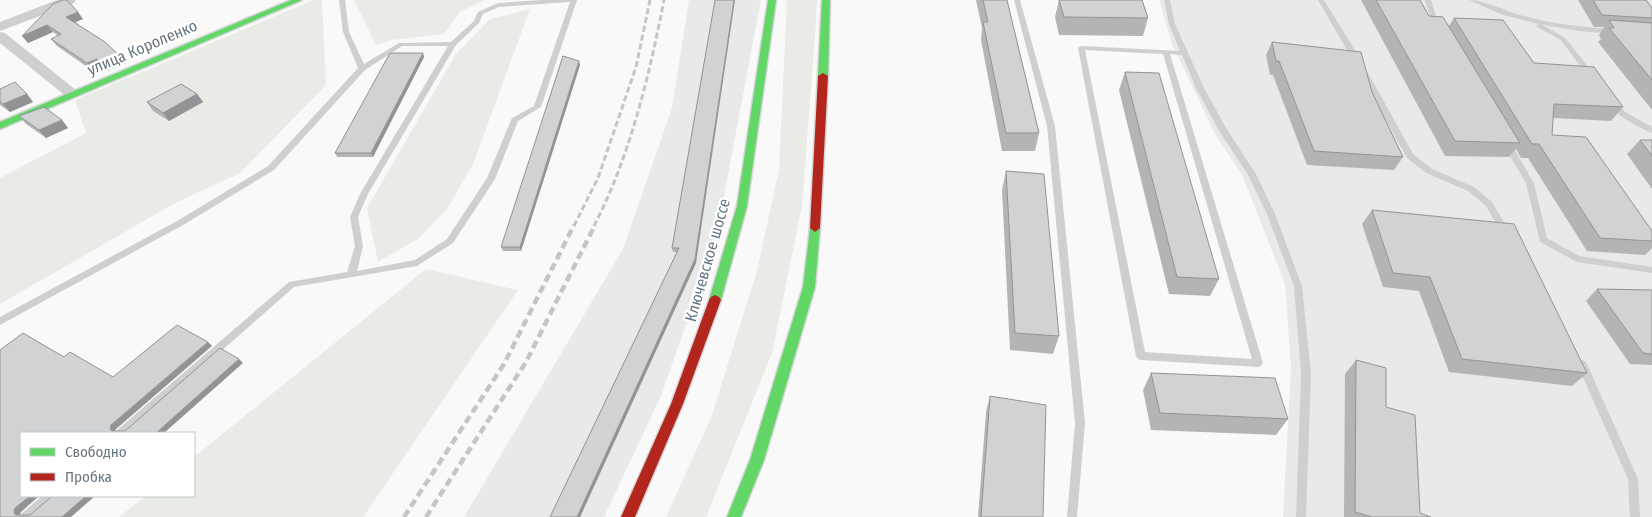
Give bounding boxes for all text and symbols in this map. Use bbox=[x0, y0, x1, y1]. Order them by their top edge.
street label: улица Короленко bbox=[84, 16, 200, 79]
street label: Ключевское шоссе bbox=[681, 196, 734, 324]
legend bbox=[20, 432, 195, 497]
text: Свободно bbox=[65, 443, 127, 461]
text: Пробка bbox=[65, 468, 112, 486]

